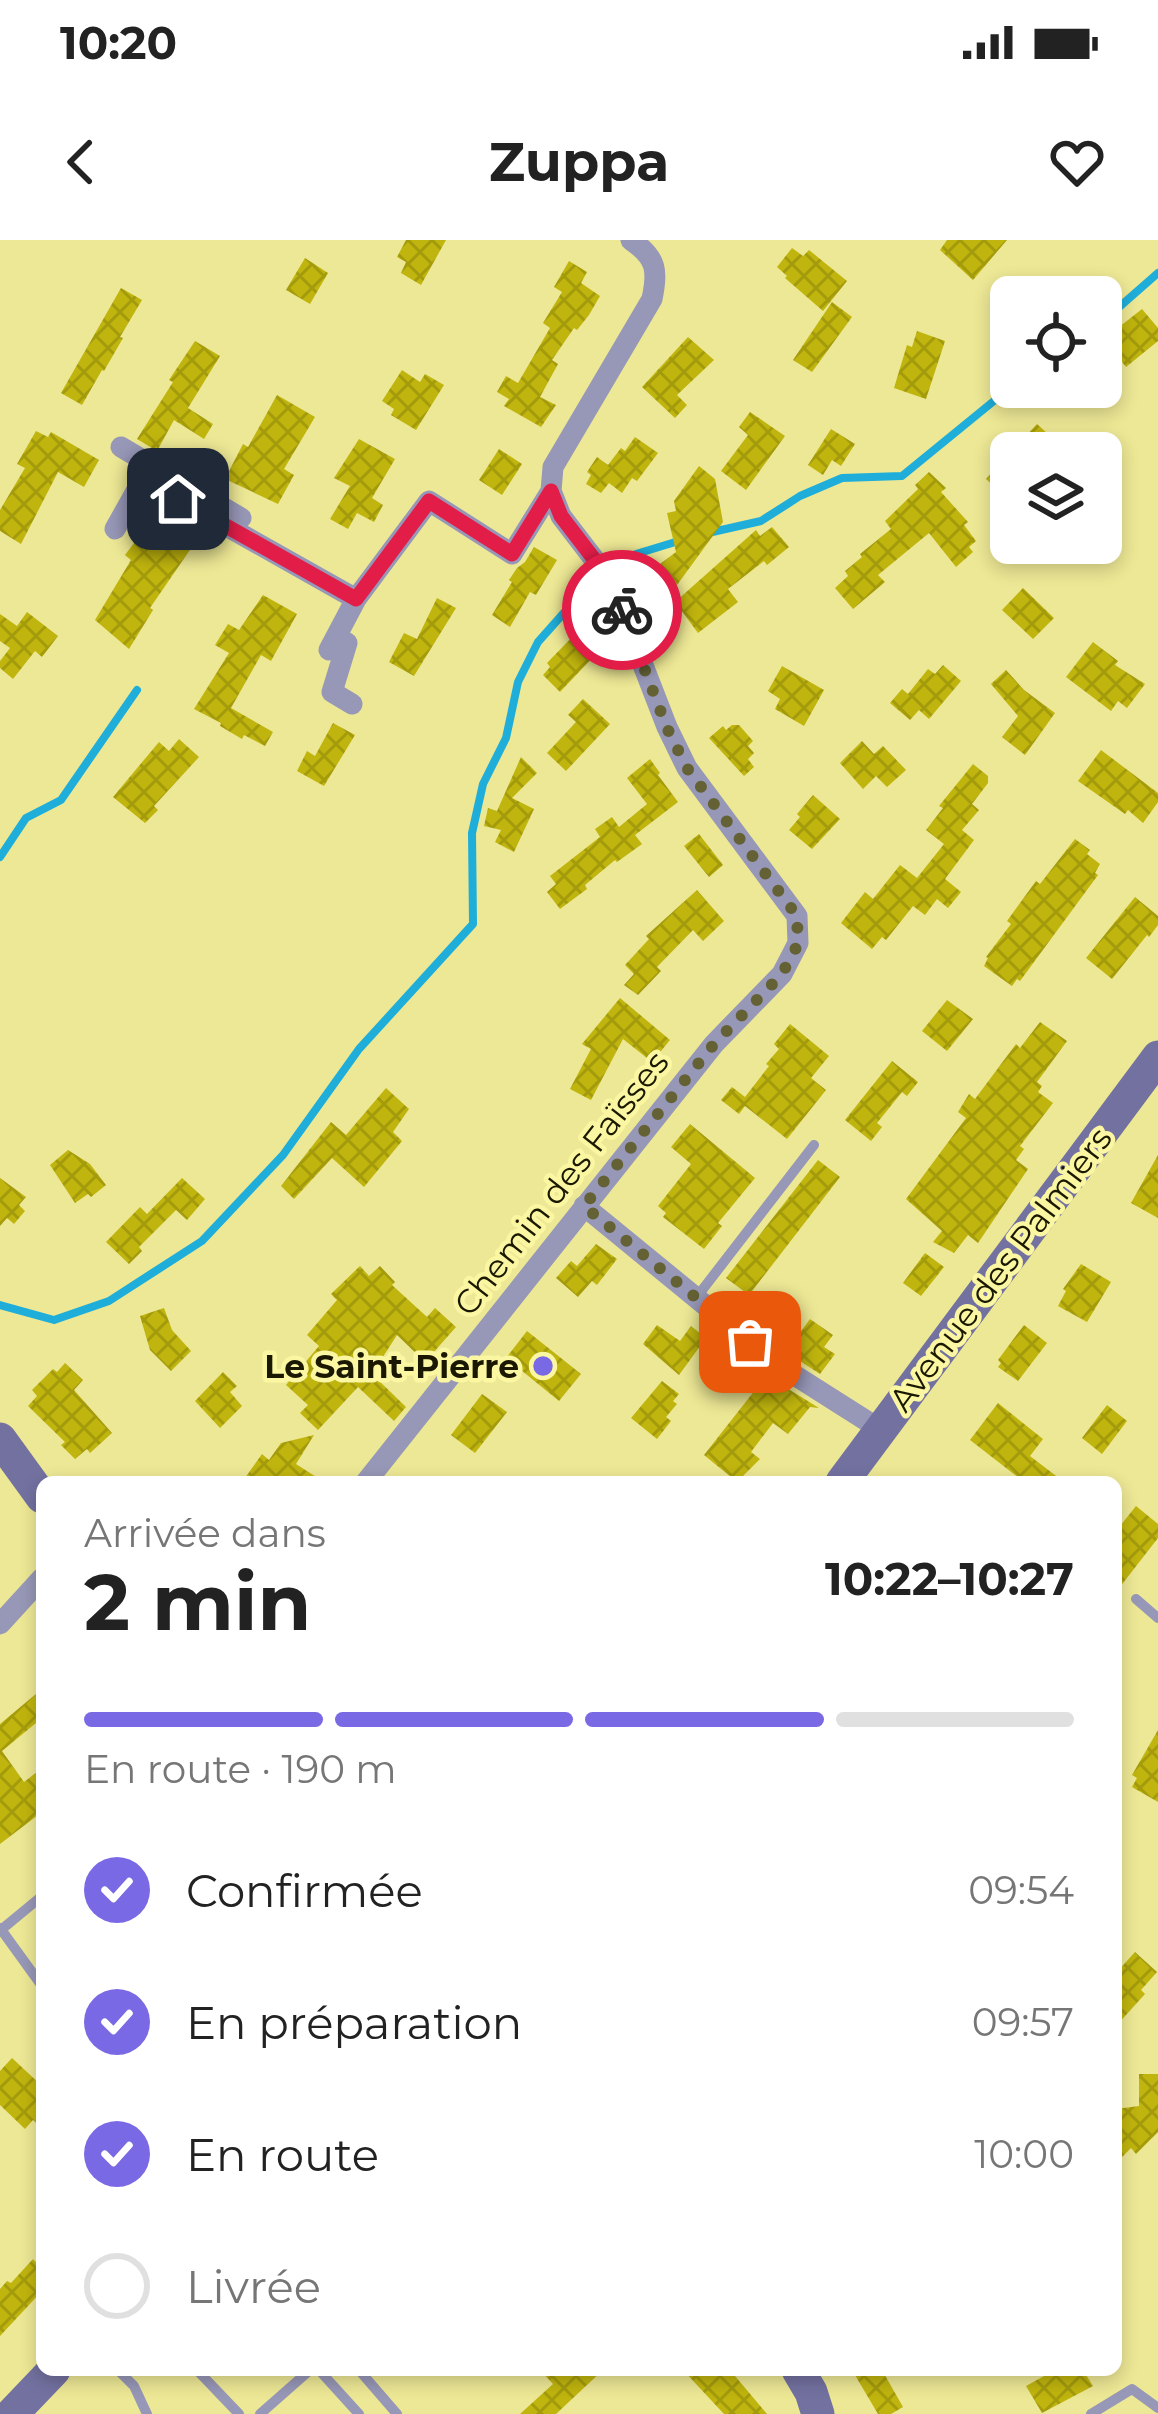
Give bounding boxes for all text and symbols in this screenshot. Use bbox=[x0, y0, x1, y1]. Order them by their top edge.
text: 10:20 bbox=[60, 15, 177, 70]
icon: back bbox=[48, 129, 114, 195]
text: Zuppa bbox=[489, 129, 669, 195]
icon: heart bbox=[1044, 129, 1110, 195]
map controls bbox=[990, 276, 1122, 564]
button: locate bbox=[990, 276, 1122, 408]
button: layers bbox=[990, 432, 1122, 564]
pin bbox=[127, 448, 229, 550]
icon: home bbox=[145, 466, 211, 532]
courier bbox=[562, 550, 682, 670]
icon: bike bbox=[589, 577, 655, 643]
street label: Chemin des Faïsses bbox=[445, 1043, 677, 1323]
street label: Avenue des Palmiers bbox=[880, 1119, 1120, 1419]
pin bbox=[699, 1291, 801, 1393]
icon: bag bbox=[717, 1309, 783, 1375]
place label: Le Saint-Pierre bbox=[264, 1346, 519, 1386]
marker: Le Saint-Pierre bbox=[530, 1353, 556, 1379]
text: Arrivée dans bbox=[84, 1509, 326, 1557]
text: 10:22–10:27 bbox=[825, 1551, 1074, 1606]
text: 2 min bbox=[84, 1554, 311, 1650]
text: En route · 190 m bbox=[84, 1745, 397, 1793]
icon: check bbox=[84, 1857, 150, 1923]
text: Confirmée bbox=[186, 1863, 423, 1918]
text: 09:54 bbox=[968, 1866, 1074, 1914]
icon: check bbox=[84, 1989, 150, 2055]
text: En préparation bbox=[186, 1995, 522, 2050]
text: 09:57 bbox=[972, 1998, 1074, 2046]
icon: check bbox=[84, 2121, 150, 2187]
text: En route bbox=[186, 2127, 379, 2182]
text: 10:00 bbox=[974, 2130, 1074, 2178]
text: Livrée bbox=[186, 2259, 321, 2314]

